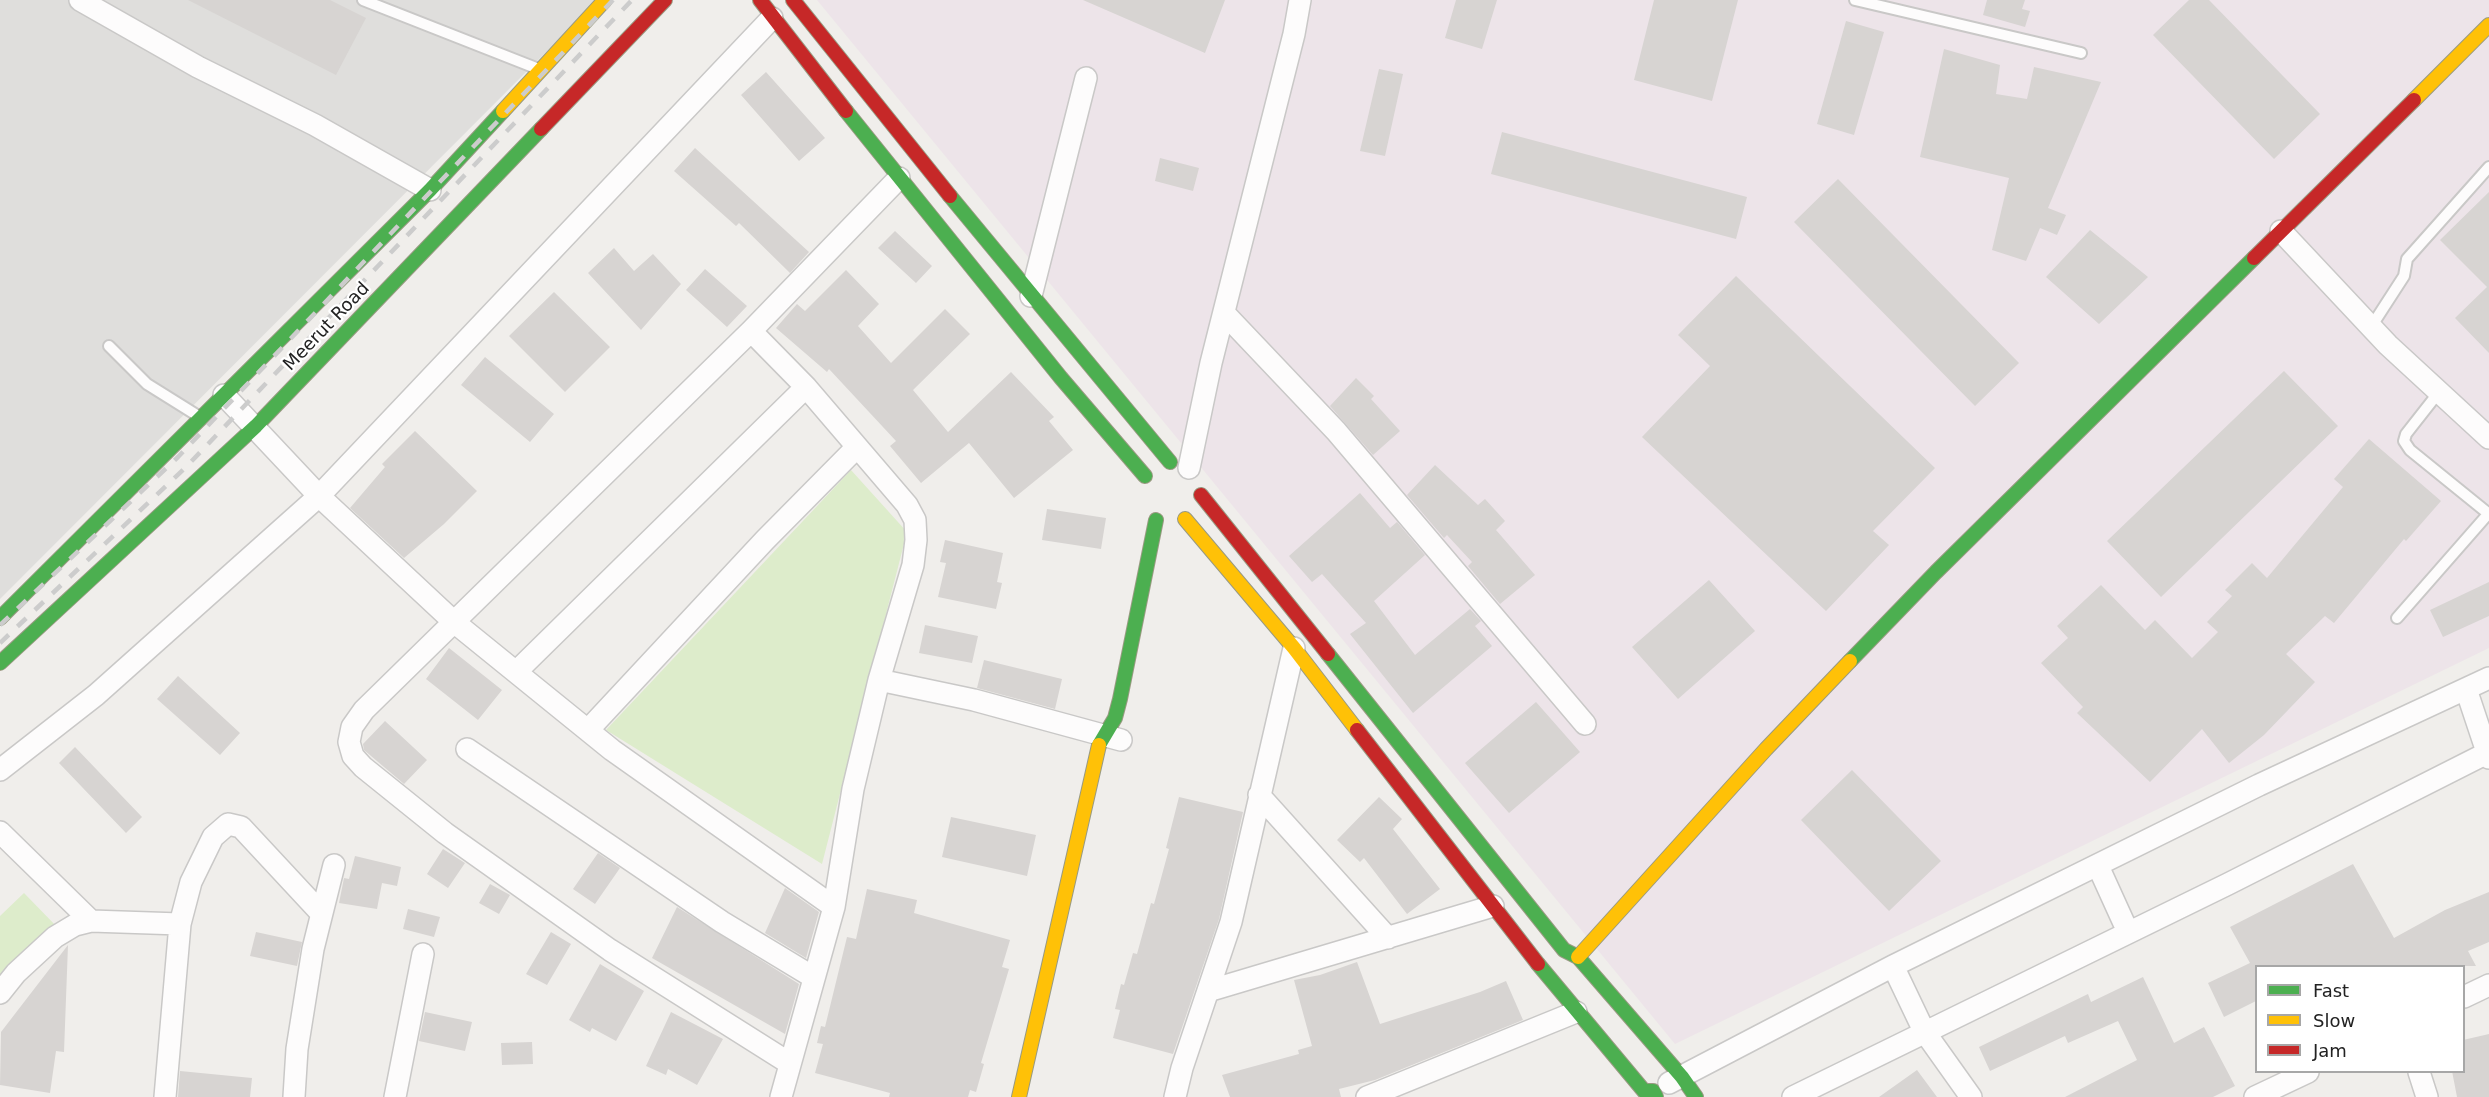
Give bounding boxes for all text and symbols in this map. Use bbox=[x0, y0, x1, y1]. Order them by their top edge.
street label: Meerut Road bbox=[279, 278, 375, 376]
legend bbox=[2255, 965, 2465, 1073]
text: Fast bbox=[2313, 980, 2349, 1001]
text: Slow bbox=[2313, 1010, 2355, 1031]
text: Jam bbox=[2313, 1040, 2347, 1061]

